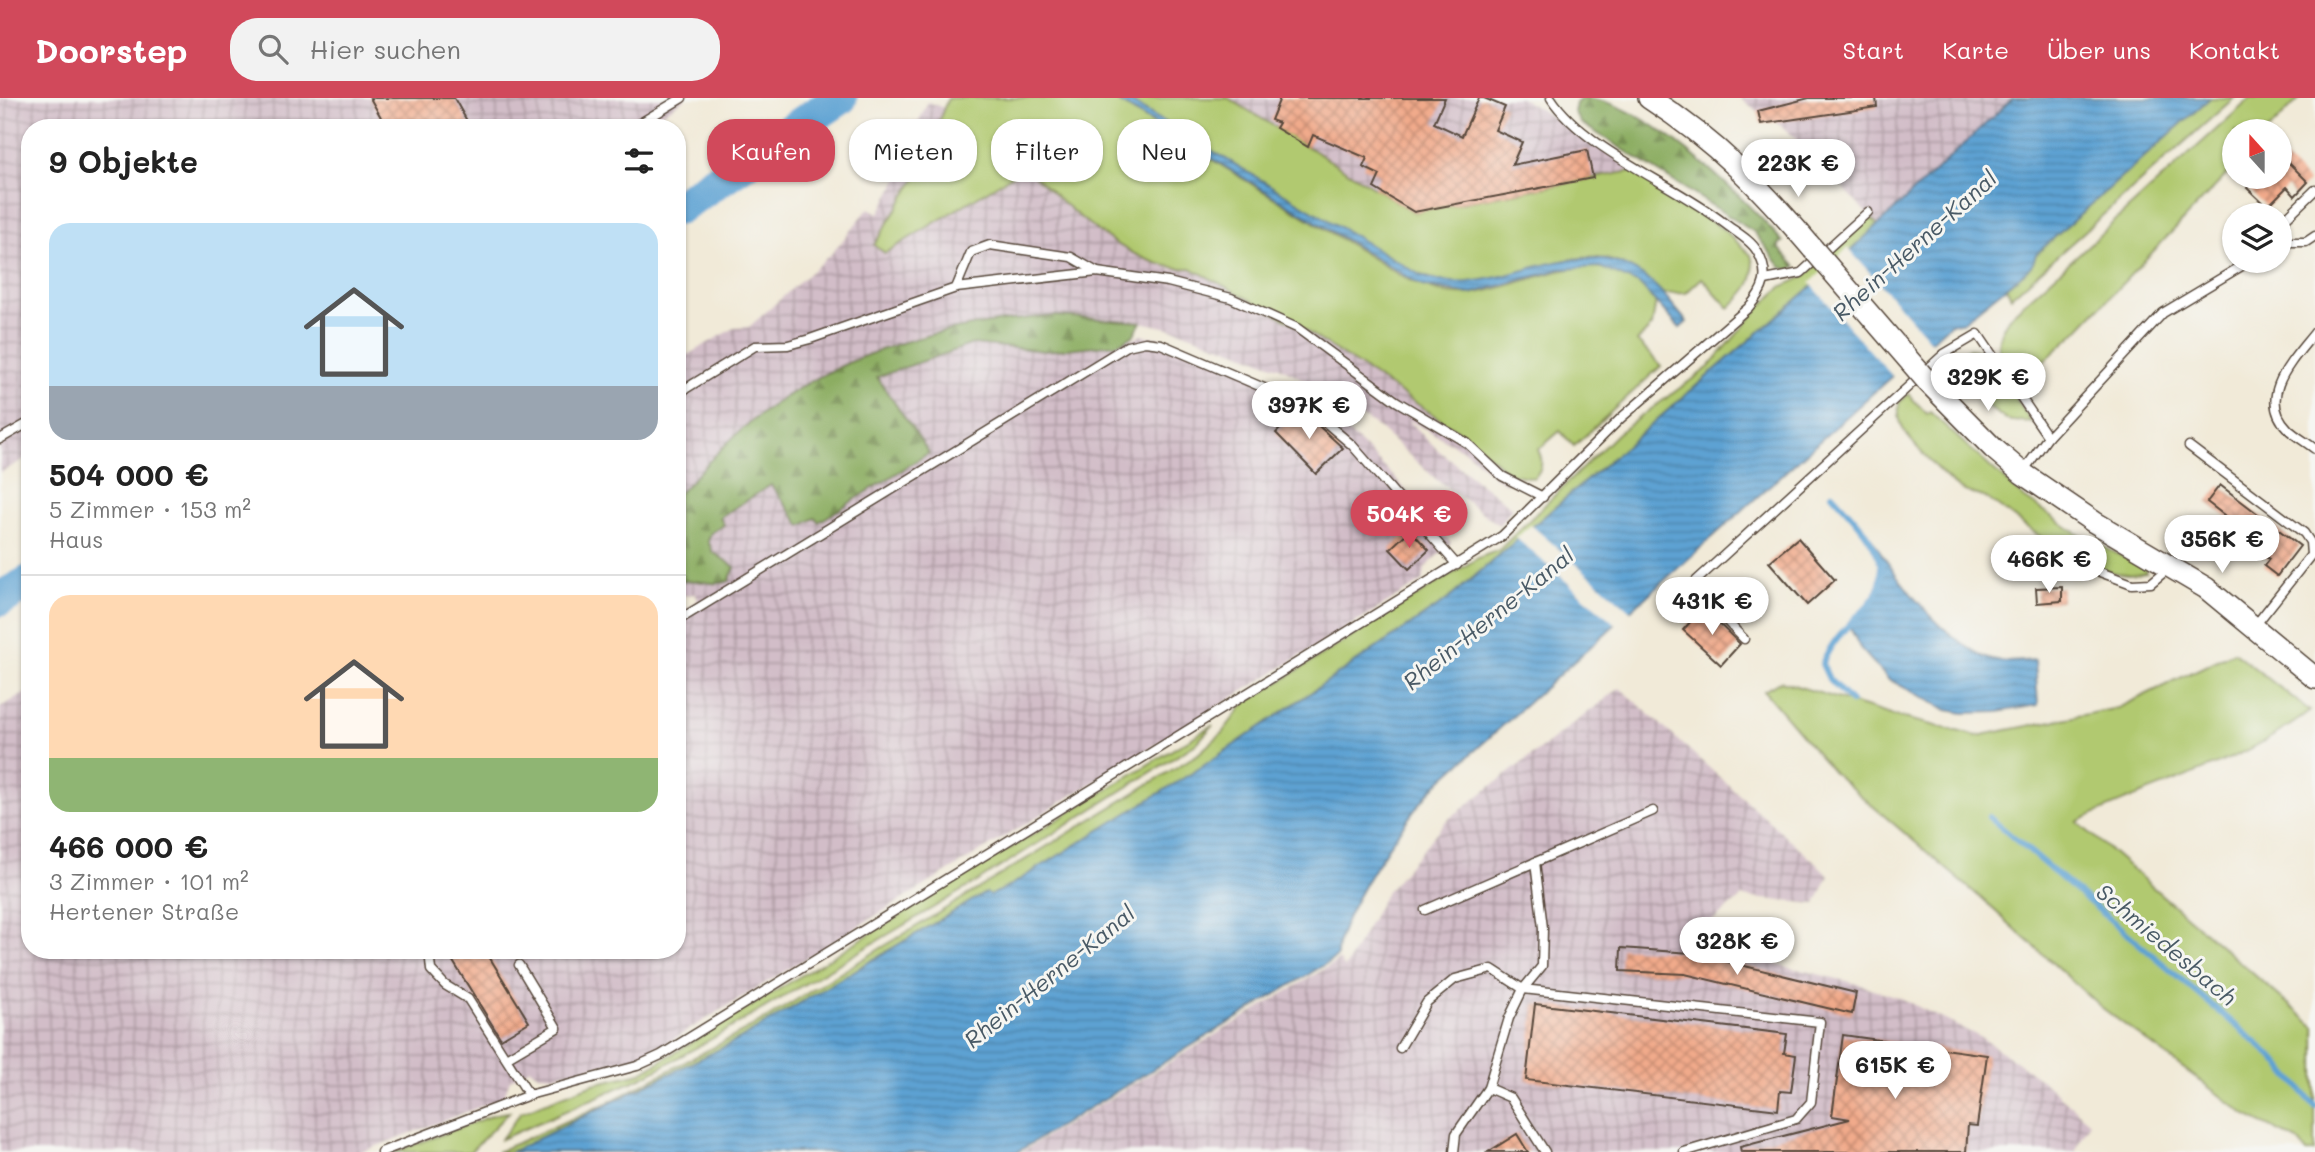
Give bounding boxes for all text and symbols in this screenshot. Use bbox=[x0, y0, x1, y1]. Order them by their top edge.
search box bbox=[230, 18, 720, 81]
text: Doorstep bbox=[35, 28, 188, 71]
icon: search bbox=[254, 30, 292, 68]
text: Hier suchen bbox=[310, 32, 461, 66]
text: Start bbox=[1842, 34, 1904, 65]
text: Karte bbox=[1942, 34, 2009, 65]
text: Über uns bbox=[2047, 34, 2151, 65]
text: Kontakt bbox=[2189, 34, 2280, 65]
chip: Kaufen bbox=[707, 119, 835, 182]
chip: Mieten bbox=[849, 119, 977, 182]
chip: Filter bbox=[991, 119, 1103, 182]
chip: Neu bbox=[1117, 119, 1211, 182]
north arrow bbox=[2222, 119, 2292, 189]
map controls bbox=[2222, 119, 2292, 273]
pin: 223K € bbox=[1741, 140, 1855, 199]
text: 9 Objekte bbox=[49, 141, 198, 181]
icon: filters bbox=[620, 142, 658, 180]
text: 223K € bbox=[1757, 147, 1839, 177]
water label: Rhein-Herne-Kanal bbox=[1825, 163, 2003, 327]
button: layers bbox=[2222, 203, 2292, 273]
icon: home bbox=[291, 269, 417, 395]
pin: 329K € bbox=[1931, 354, 2045, 413]
text: 329K € bbox=[1947, 361, 2029, 391]
pin: 397K € bbox=[1252, 382, 1366, 441]
text: 397K € bbox=[1268, 389, 1350, 419]
text: 504 000 € bbox=[49, 454, 209, 494]
pin: 504K € bbox=[1352, 490, 1466, 550]
text: 5 Zimmer · 153 m² bbox=[49, 494, 251, 524]
text: 504K € bbox=[1367, 498, 1451, 528]
pin: 356K € bbox=[2165, 516, 2279, 575]
text: 356K € bbox=[2180, 523, 2264, 553]
text: Haus bbox=[49, 524, 104, 554]
pin: 466K € bbox=[1992, 536, 2106, 595]
water label: Rhein-Herne-Kanal bbox=[1396, 540, 1580, 696]
text: 466K € bbox=[2007, 543, 2091, 573]
pin: 431K € bbox=[1655, 578, 1769, 637]
text: 431K € bbox=[1672, 585, 1752, 615]
icon: home bbox=[291, 641, 417, 767]
text: 466 000 € bbox=[49, 826, 208, 866]
text: 3 Zimmer · 101 m² bbox=[49, 866, 249, 896]
water label: Schmiedesbach bbox=[2091, 876, 2244, 1012]
text: Hertener Straße bbox=[49, 896, 239, 926]
water label: Rhein-Herne-Kanal bbox=[957, 898, 1141, 1054]
pin: 328K € bbox=[1680, 918, 1794, 977]
text: 328K € bbox=[1696, 925, 1778, 955]
pin: 615K € bbox=[1838, 1042, 1952, 1101]
text: 615K € bbox=[1855, 1049, 1935, 1079]

